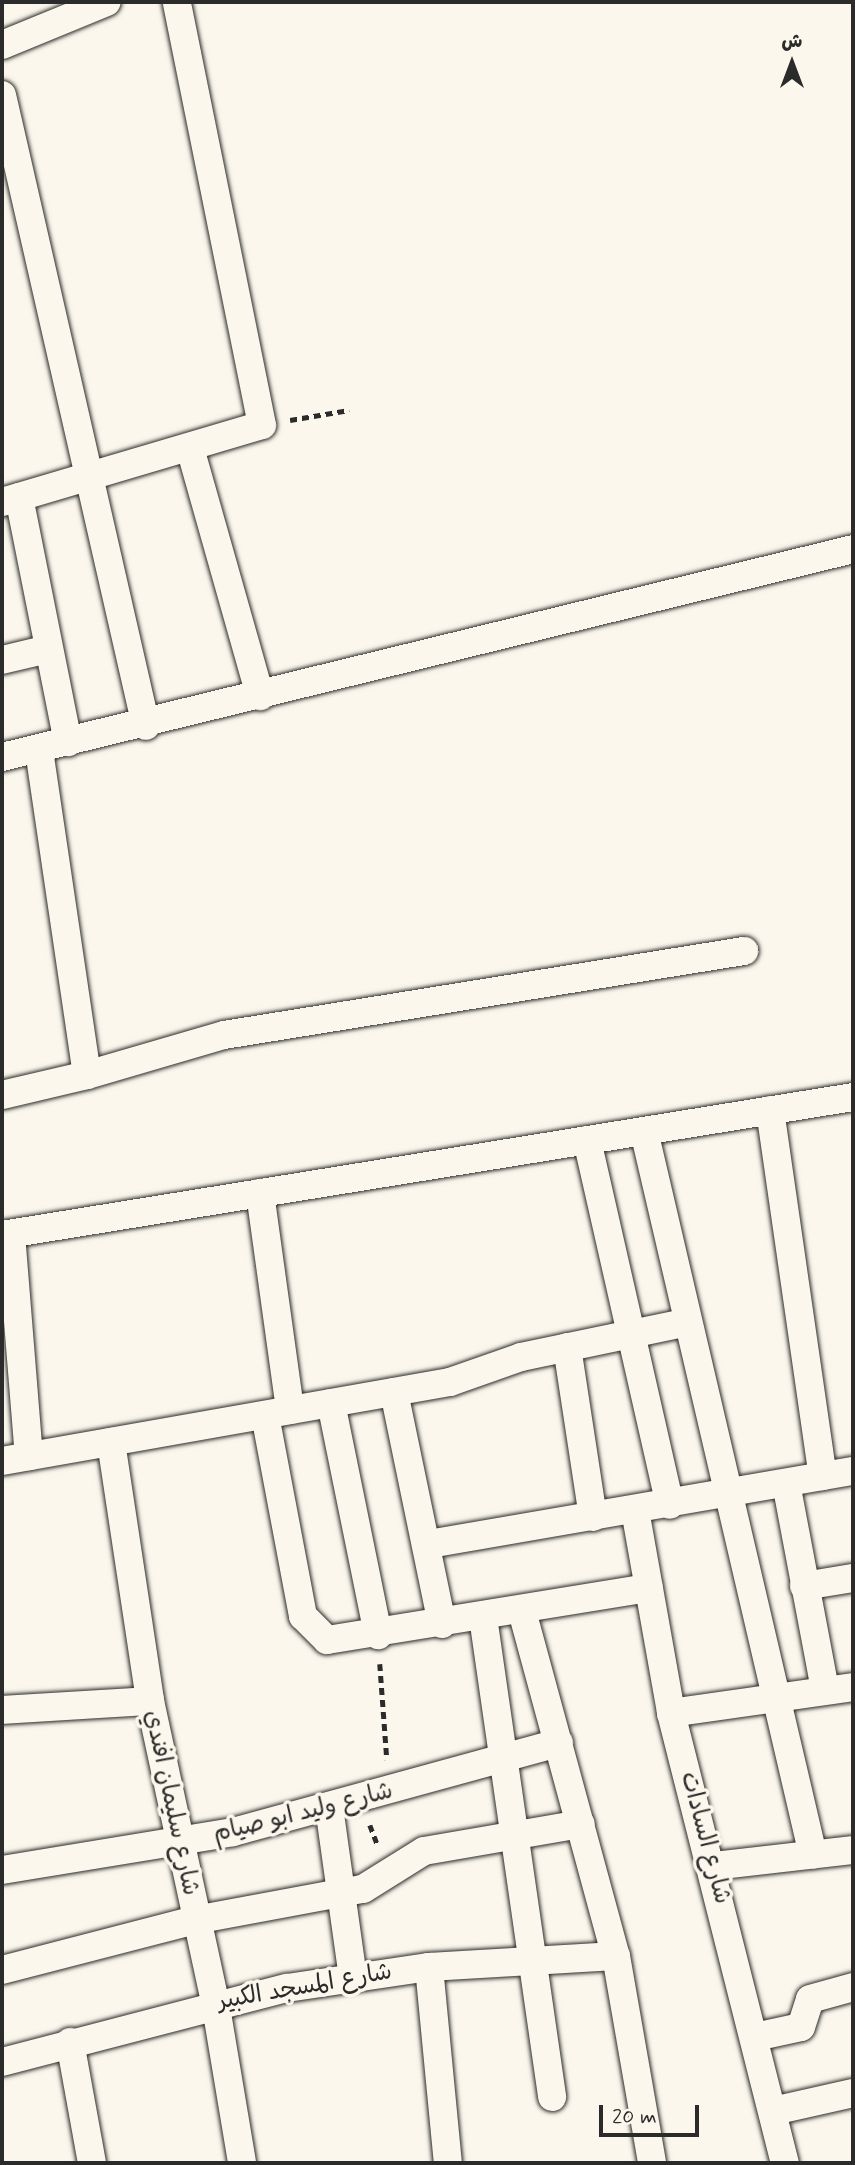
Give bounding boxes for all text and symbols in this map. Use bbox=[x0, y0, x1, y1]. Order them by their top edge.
north arrow bbox=[757, 28, 827, 98]
text: ش bbox=[782, 29, 802, 54]
street label: شارع سليمان افندي bbox=[137, 1708, 205, 1898]
street label: شارع السادات bbox=[674, 1769, 736, 1907]
street label: شارع وليد ابو صيام bbox=[210, 1777, 396, 1849]
street label: شارع المسجد الكبير bbox=[216, 1958, 394, 2016]
scale bar bbox=[603, 2092, 703, 2136]
text: 20 m bbox=[612, 2103, 657, 2131]

